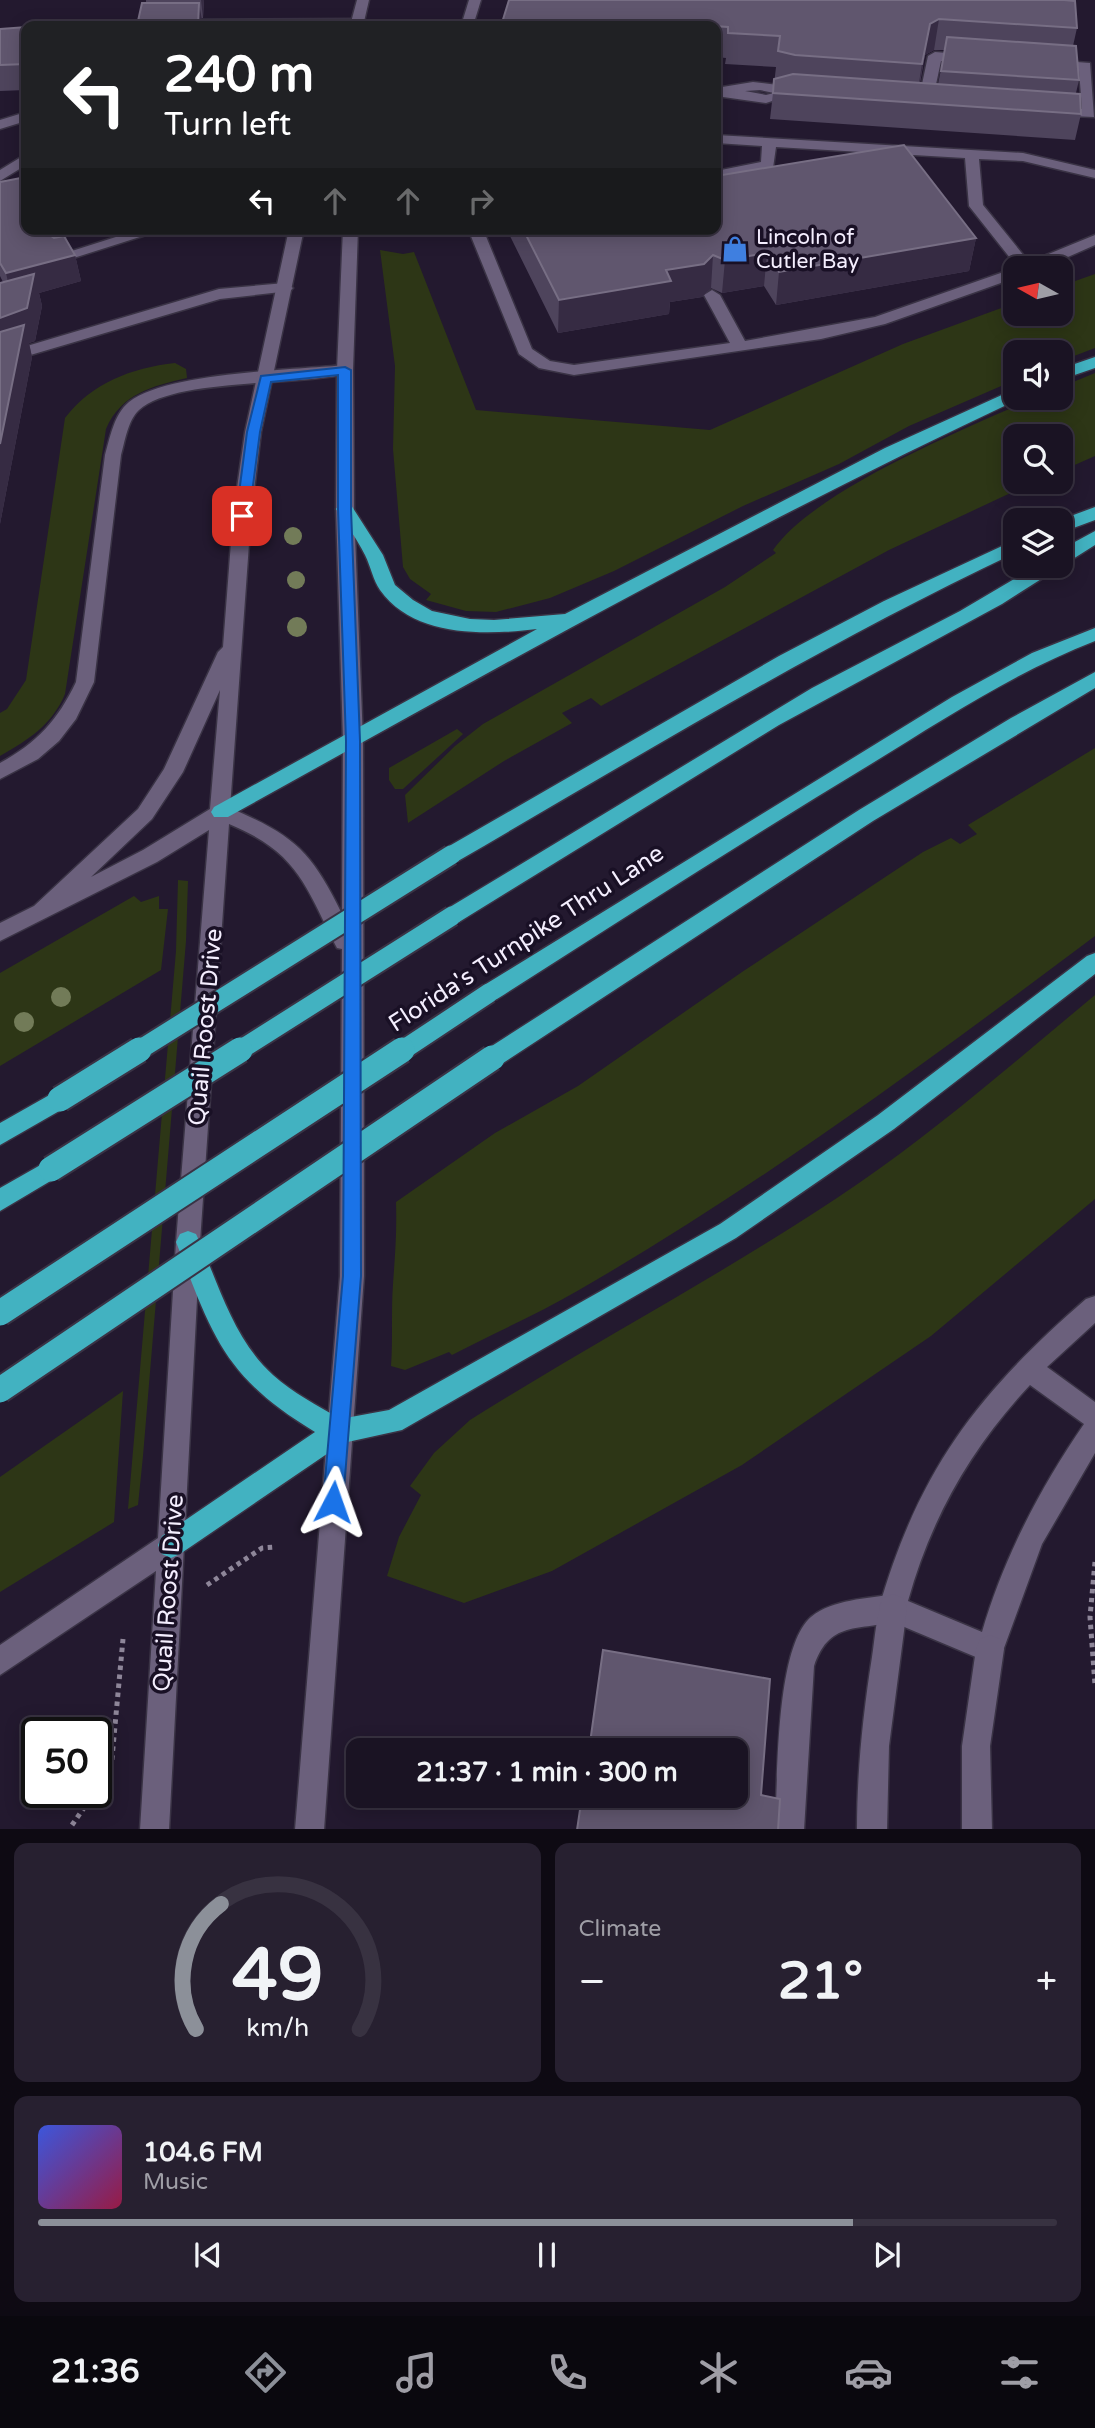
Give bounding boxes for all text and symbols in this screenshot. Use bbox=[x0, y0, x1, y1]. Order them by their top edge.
text: 240 m bbox=[164, 46, 314, 105]
icon: left bbox=[49, 49, 140, 140]
text: Turn left bbox=[164, 106, 291, 144]
icon: left bbox=[243, 182, 281, 220]
icon: ahead bbox=[316, 182, 354, 220]
icon: ahead bbox=[389, 182, 427, 220]
icon: right bbox=[462, 182, 500, 220]
place label: Lincoln of Cutler Bay bbox=[756, 225, 859, 274]
shop icon: Lincoln of Cutler Bay bbox=[720, 234, 750, 264]
north arrow bbox=[1003, 256, 1073, 326]
map controls bbox=[1003, 256, 1073, 578]
button: sound bbox=[1003, 340, 1073, 410]
button: search bbox=[1003, 424, 1073, 494]
pin bbox=[212, 486, 272, 546]
icon: arrive bbox=[223, 497, 261, 535]
button: layers bbox=[1003, 508, 1073, 578]
street label: Florida's Turnpike Thru Lane bbox=[383, 839, 669, 1038]
street label: Quail Roost Drive bbox=[182, 927, 229, 1127]
position arrow bbox=[296, 1465, 370, 1539]
street label: Quail Roost Drive bbox=[147, 1493, 190, 1693]
speed limit sign: 50 bbox=[21, 1717, 112, 1808]
text: 21:37 · 1 min · 300 m bbox=[416, 1757, 678, 1788]
text: Climate bbox=[579, 1915, 661, 1943]
text: 49 bbox=[232, 1932, 323, 2020]
text: 21° bbox=[778, 1950, 863, 2013]
text: − bbox=[579, 1959, 606, 2005]
text: + bbox=[1036, 1959, 1057, 2005]
text: km/h bbox=[246, 2012, 309, 2042]
text: 104.6 FM bbox=[143, 2137, 263, 2168]
text: Music bbox=[143, 2168, 208, 2196]
icon: previous bbox=[189, 2236, 227, 2274]
icon: pause bbox=[528, 2236, 566, 2274]
icon: next bbox=[868, 2236, 906, 2274]
icon: directions bbox=[241, 2348, 290, 2397]
icon: music bbox=[392, 2348, 441, 2397]
icon: phone bbox=[543, 2348, 592, 2397]
icon: climate bbox=[694, 2348, 743, 2397]
icon: car bbox=[844, 2348, 893, 2397]
icon: filters bbox=[995, 2348, 1044, 2397]
text: 21:36 bbox=[51, 2353, 140, 2391]

